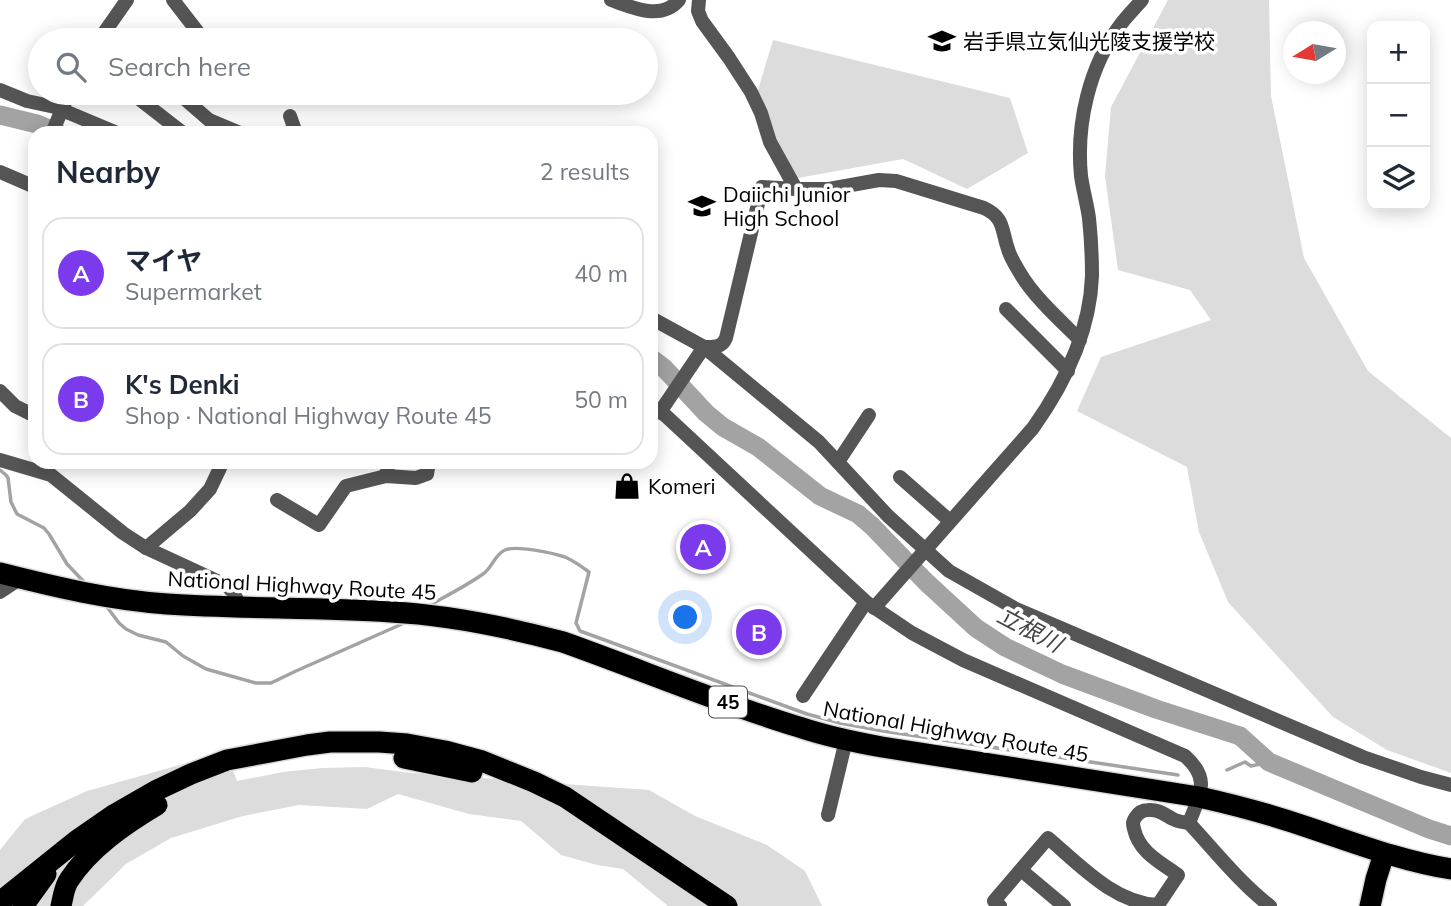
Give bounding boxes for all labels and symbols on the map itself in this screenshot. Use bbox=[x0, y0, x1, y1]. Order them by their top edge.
north arrow bbox=[1283, 21, 1346, 84]
school or university icon: 岩手県立気仙光陵支援学校 bbox=[927, 26, 957, 56]
place label: 岩手県立気仙光陵支援学校 bbox=[963, 28, 1215, 54]
place label: Daiichi Junior High School bbox=[723, 181, 851, 231]
school or university icon: Daiichi Junior High School bbox=[687, 191, 717, 221]
shop icon: Komeri bbox=[612, 471, 642, 501]
place label: Komeri bbox=[648, 473, 716, 499]
pin: A bbox=[680, 521, 726, 573]
street label: National Highway Route 45 bbox=[167, 565, 437, 605]
your location bbox=[668, 600, 702, 634]
water label: 立根川 bbox=[993, 600, 1070, 659]
pin: B bbox=[736, 606, 782, 658]
road number: 45 bbox=[709, 687, 747, 718]
street label: National Highway Route 45 bbox=[821, 695, 1091, 767]

